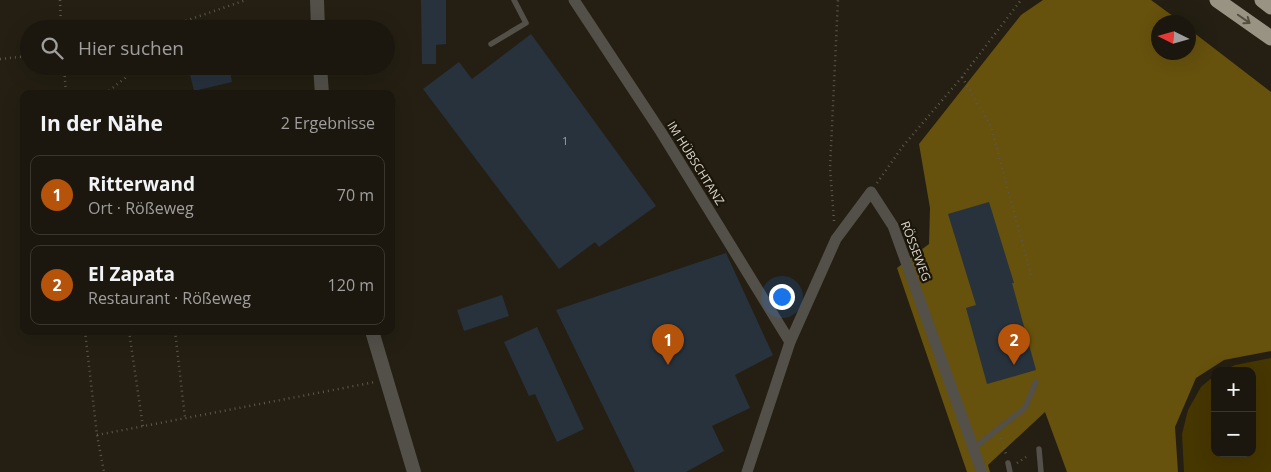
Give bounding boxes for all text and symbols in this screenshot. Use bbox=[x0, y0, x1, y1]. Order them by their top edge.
one-way arrow bbox=[1237, 14, 1251, 24]
north arrow bbox=[1151, 15, 1196, 60]
search box bbox=[20, 20, 395, 75]
icon: search bbox=[38, 34, 66, 62]
text: Hier suchen bbox=[78, 35, 184, 61]
text: In der Nähe bbox=[40, 109, 163, 137]
text: 2 Ergebnisse bbox=[281, 112, 375, 134]
street label: IM HÜBSCHTANZ bbox=[663, 118, 729, 208]
house number: 1 bbox=[562, 134, 568, 148]
text: Ritterwand bbox=[88, 171, 195, 197]
text: 1 bbox=[52, 184, 62, 206]
text: 70 m bbox=[337, 184, 374, 206]
text: Ort · Rößeweg bbox=[88, 197, 194, 219]
street label: RÖSSEWEG bbox=[897, 219, 935, 283]
text: El Zapata bbox=[88, 261, 175, 287]
text: 2 bbox=[52, 274, 62, 296]
text: 120 m bbox=[328, 274, 374, 296]
your location bbox=[769, 284, 795, 310]
text: Restaurant · Rößeweg bbox=[88, 287, 251, 309]
pin: 1 bbox=[652, 324, 684, 365]
pin: 2 bbox=[998, 324, 1030, 365]
map controls bbox=[1211, 367, 1256, 457]
button: + bbox=[1211, 367, 1256, 412]
button: − bbox=[1211, 412, 1256, 457]

